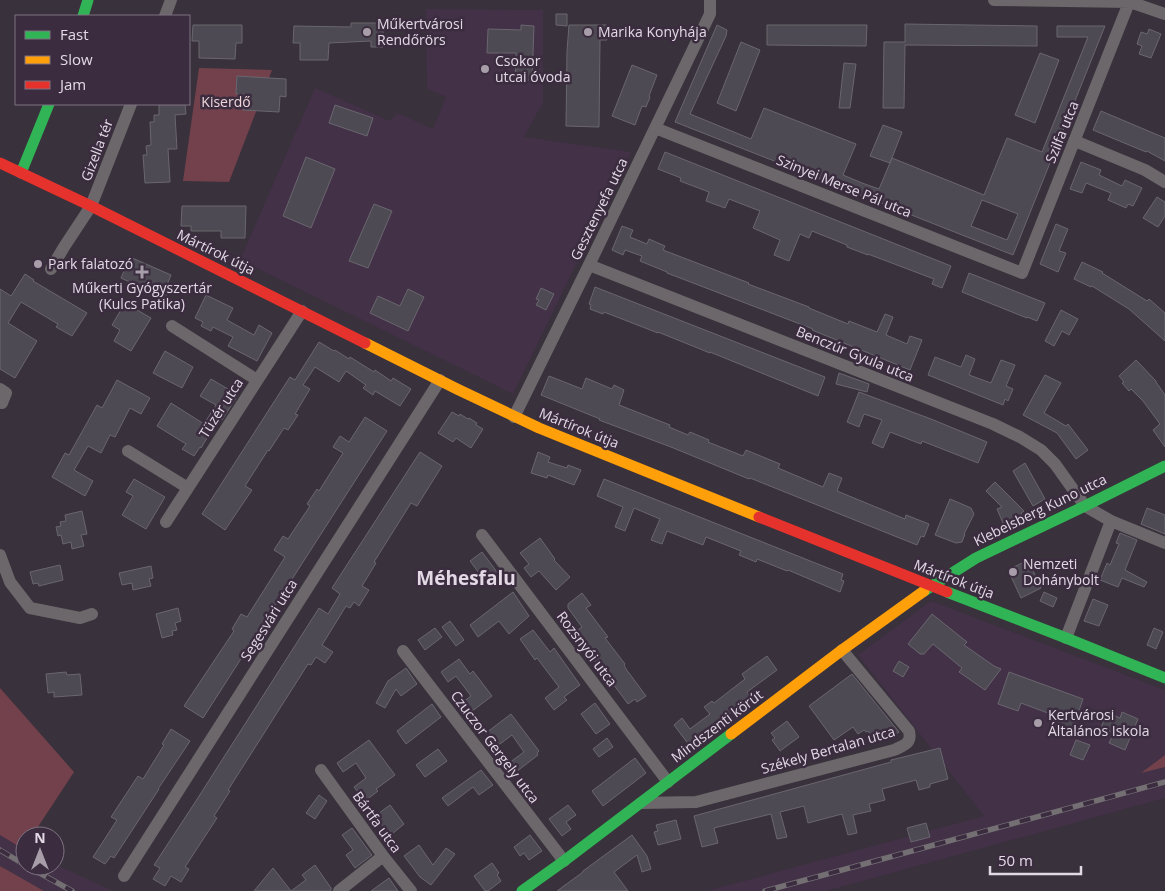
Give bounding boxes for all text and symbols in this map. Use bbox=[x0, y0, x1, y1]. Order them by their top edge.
place label: Műkertvárosi Rendőrörs bbox=[377, 14, 463, 49]
legend bbox=[15, 15, 190, 105]
place label: Marika Konyhája bbox=[598, 22, 707, 41]
text: Fast bbox=[60, 24, 89, 44]
marker: Műkertvárosi Rendőrörs bbox=[361, 26, 373, 38]
marker: Marika Konyhája bbox=[582, 26, 594, 38]
text: Slow bbox=[60, 49, 93, 69]
place label: Csokor utcai óvoda bbox=[495, 51, 570, 86]
marker: Csokor utcai óvoda bbox=[479, 63, 491, 75]
text: Jam bbox=[58, 74, 86, 94]
park label: Kiserdő bbox=[201, 92, 251, 111]
street label: Szilfa utca bbox=[1040, 98, 1083, 166]
street label: Gizella tér bbox=[76, 116, 117, 184]
street label: Szinyei Merse Pál utca bbox=[774, 150, 915, 221]
street label: Gesztenyefa utca bbox=[566, 154, 632, 263]
street label: Mártírok útja bbox=[174, 224, 258, 279]
place label: Park falatozó bbox=[48, 254, 133, 273]
marker: Park falatozó bbox=[32, 258, 44, 270]
marker: Műkerti Gyógyszertár (Kulcs Patika) bbox=[136, 266, 148, 278]
place label: Műkerti Gyógyszertár (Kulcs Patika) bbox=[72, 278, 212, 313]
street label: Benczúr Gyula utca bbox=[793, 321, 917, 386]
street label: Tüzér utca bbox=[194, 374, 247, 441]
street label: Mártírok útja bbox=[536, 403, 622, 452]
street label: Klebelsberg Kuno utca bbox=[970, 469, 1109, 550]
street label: Mártírok útja bbox=[911, 554, 997, 603]
place label: Nemzeti Dohánybolt bbox=[1023, 554, 1099, 589]
district label: Méhesfalu bbox=[416, 565, 516, 591]
marker: Nemzeti Dohánybolt bbox=[1007, 566, 1019, 578]
street label: Segesvári utca bbox=[236, 575, 301, 664]
street label: Rozsnyói utca bbox=[553, 607, 622, 690]
street label: Mindszenti körút bbox=[667, 685, 766, 766]
street label: Czuczor Gergely utca bbox=[447, 686, 544, 807]
place label: Kertvárosi Általános Iskola bbox=[1048, 705, 1149, 740]
marker: Kertvárosi Általános Iskola bbox=[1032, 717, 1044, 729]
street label: Székely Bertalan utca bbox=[759, 721, 897, 778]
street label: Bártfa utca bbox=[349, 787, 406, 856]
north arrow bbox=[15, 826, 65, 876]
text: N bbox=[34, 828, 46, 847]
scale bar bbox=[990, 844, 1081, 876]
text: 50 m bbox=[998, 850, 1033, 870]

